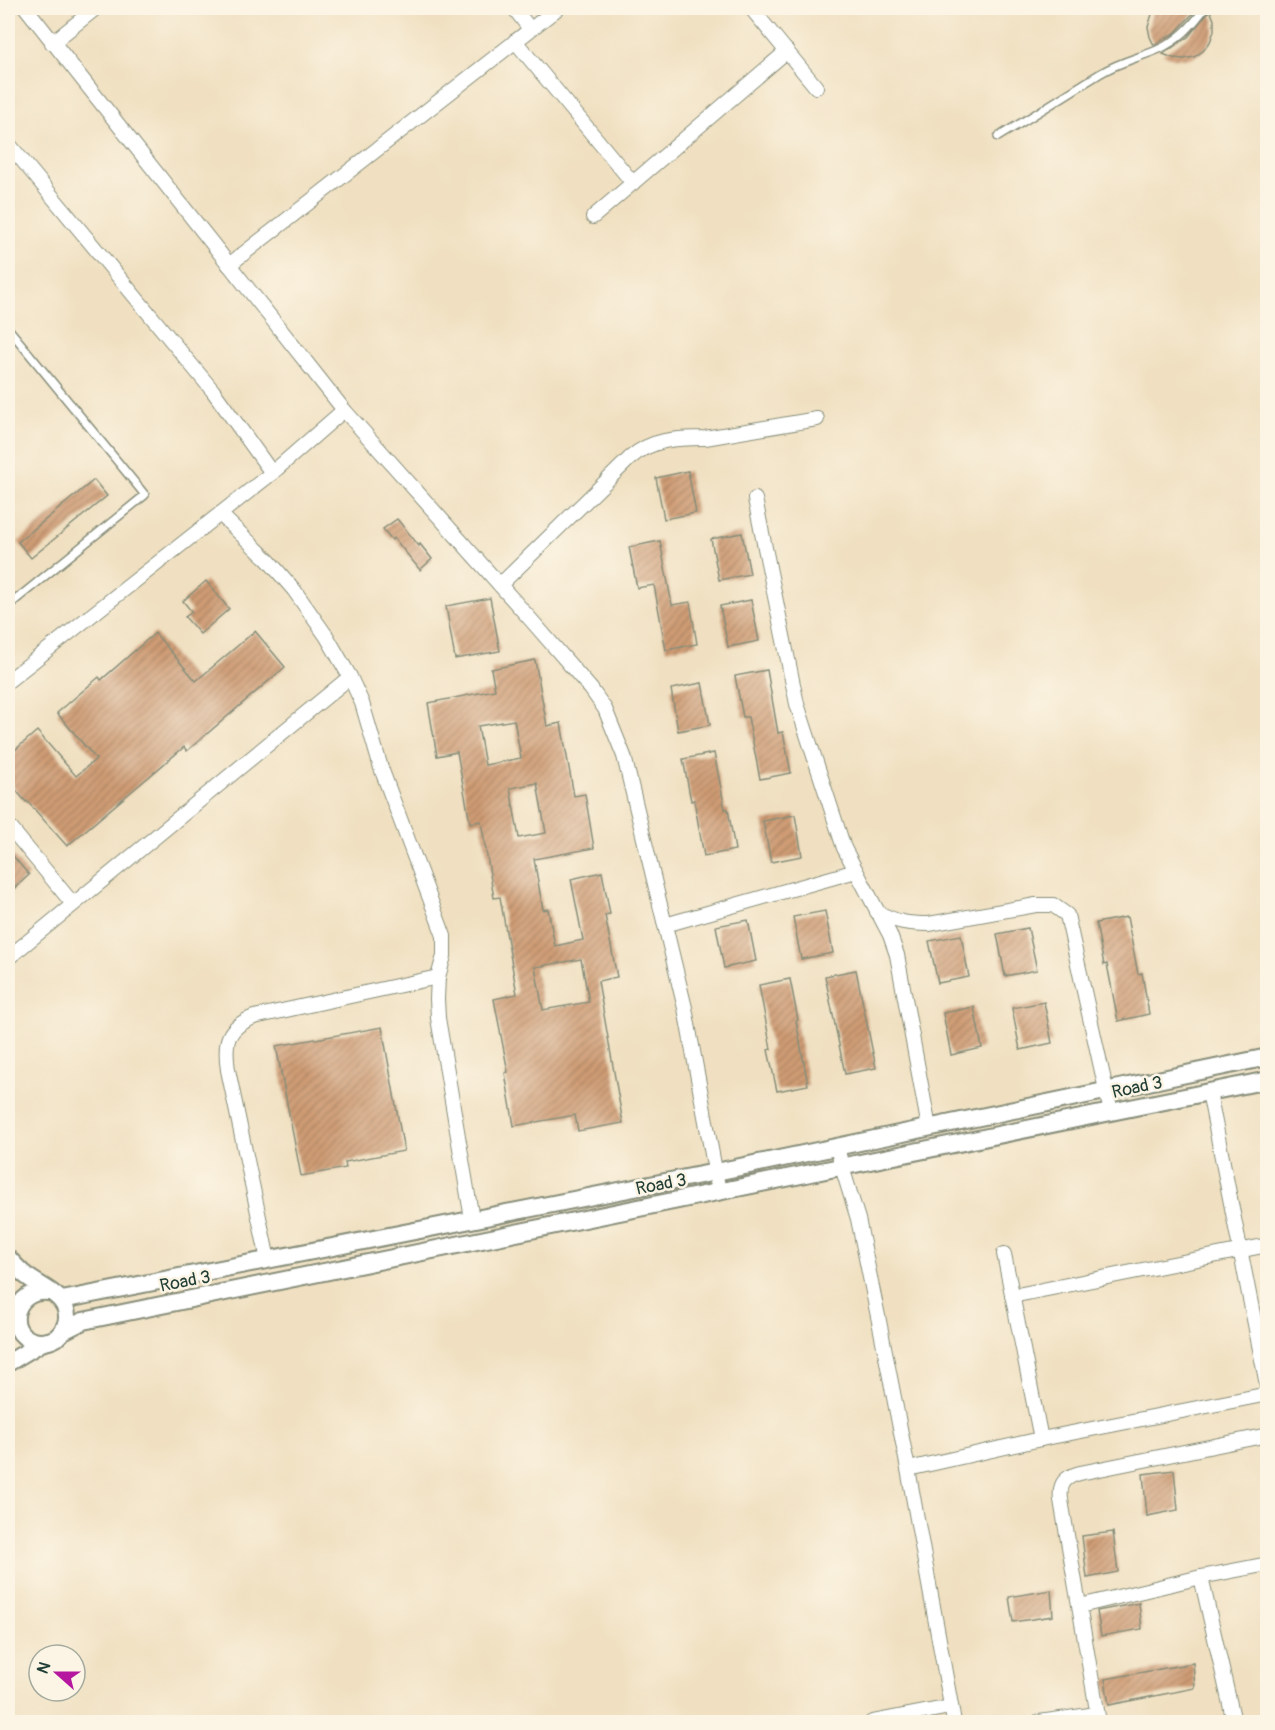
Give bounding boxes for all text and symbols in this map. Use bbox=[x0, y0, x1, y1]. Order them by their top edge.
street label: Road 3 bbox=[1110, 1071, 1165, 1104]
street label: Road 3 bbox=[634, 1168, 688, 1201]
street label: Road 3 bbox=[158, 1265, 212, 1298]
north arrow bbox=[27, 1643, 87, 1703]
text: N bbox=[33, 1659, 55, 1677]

